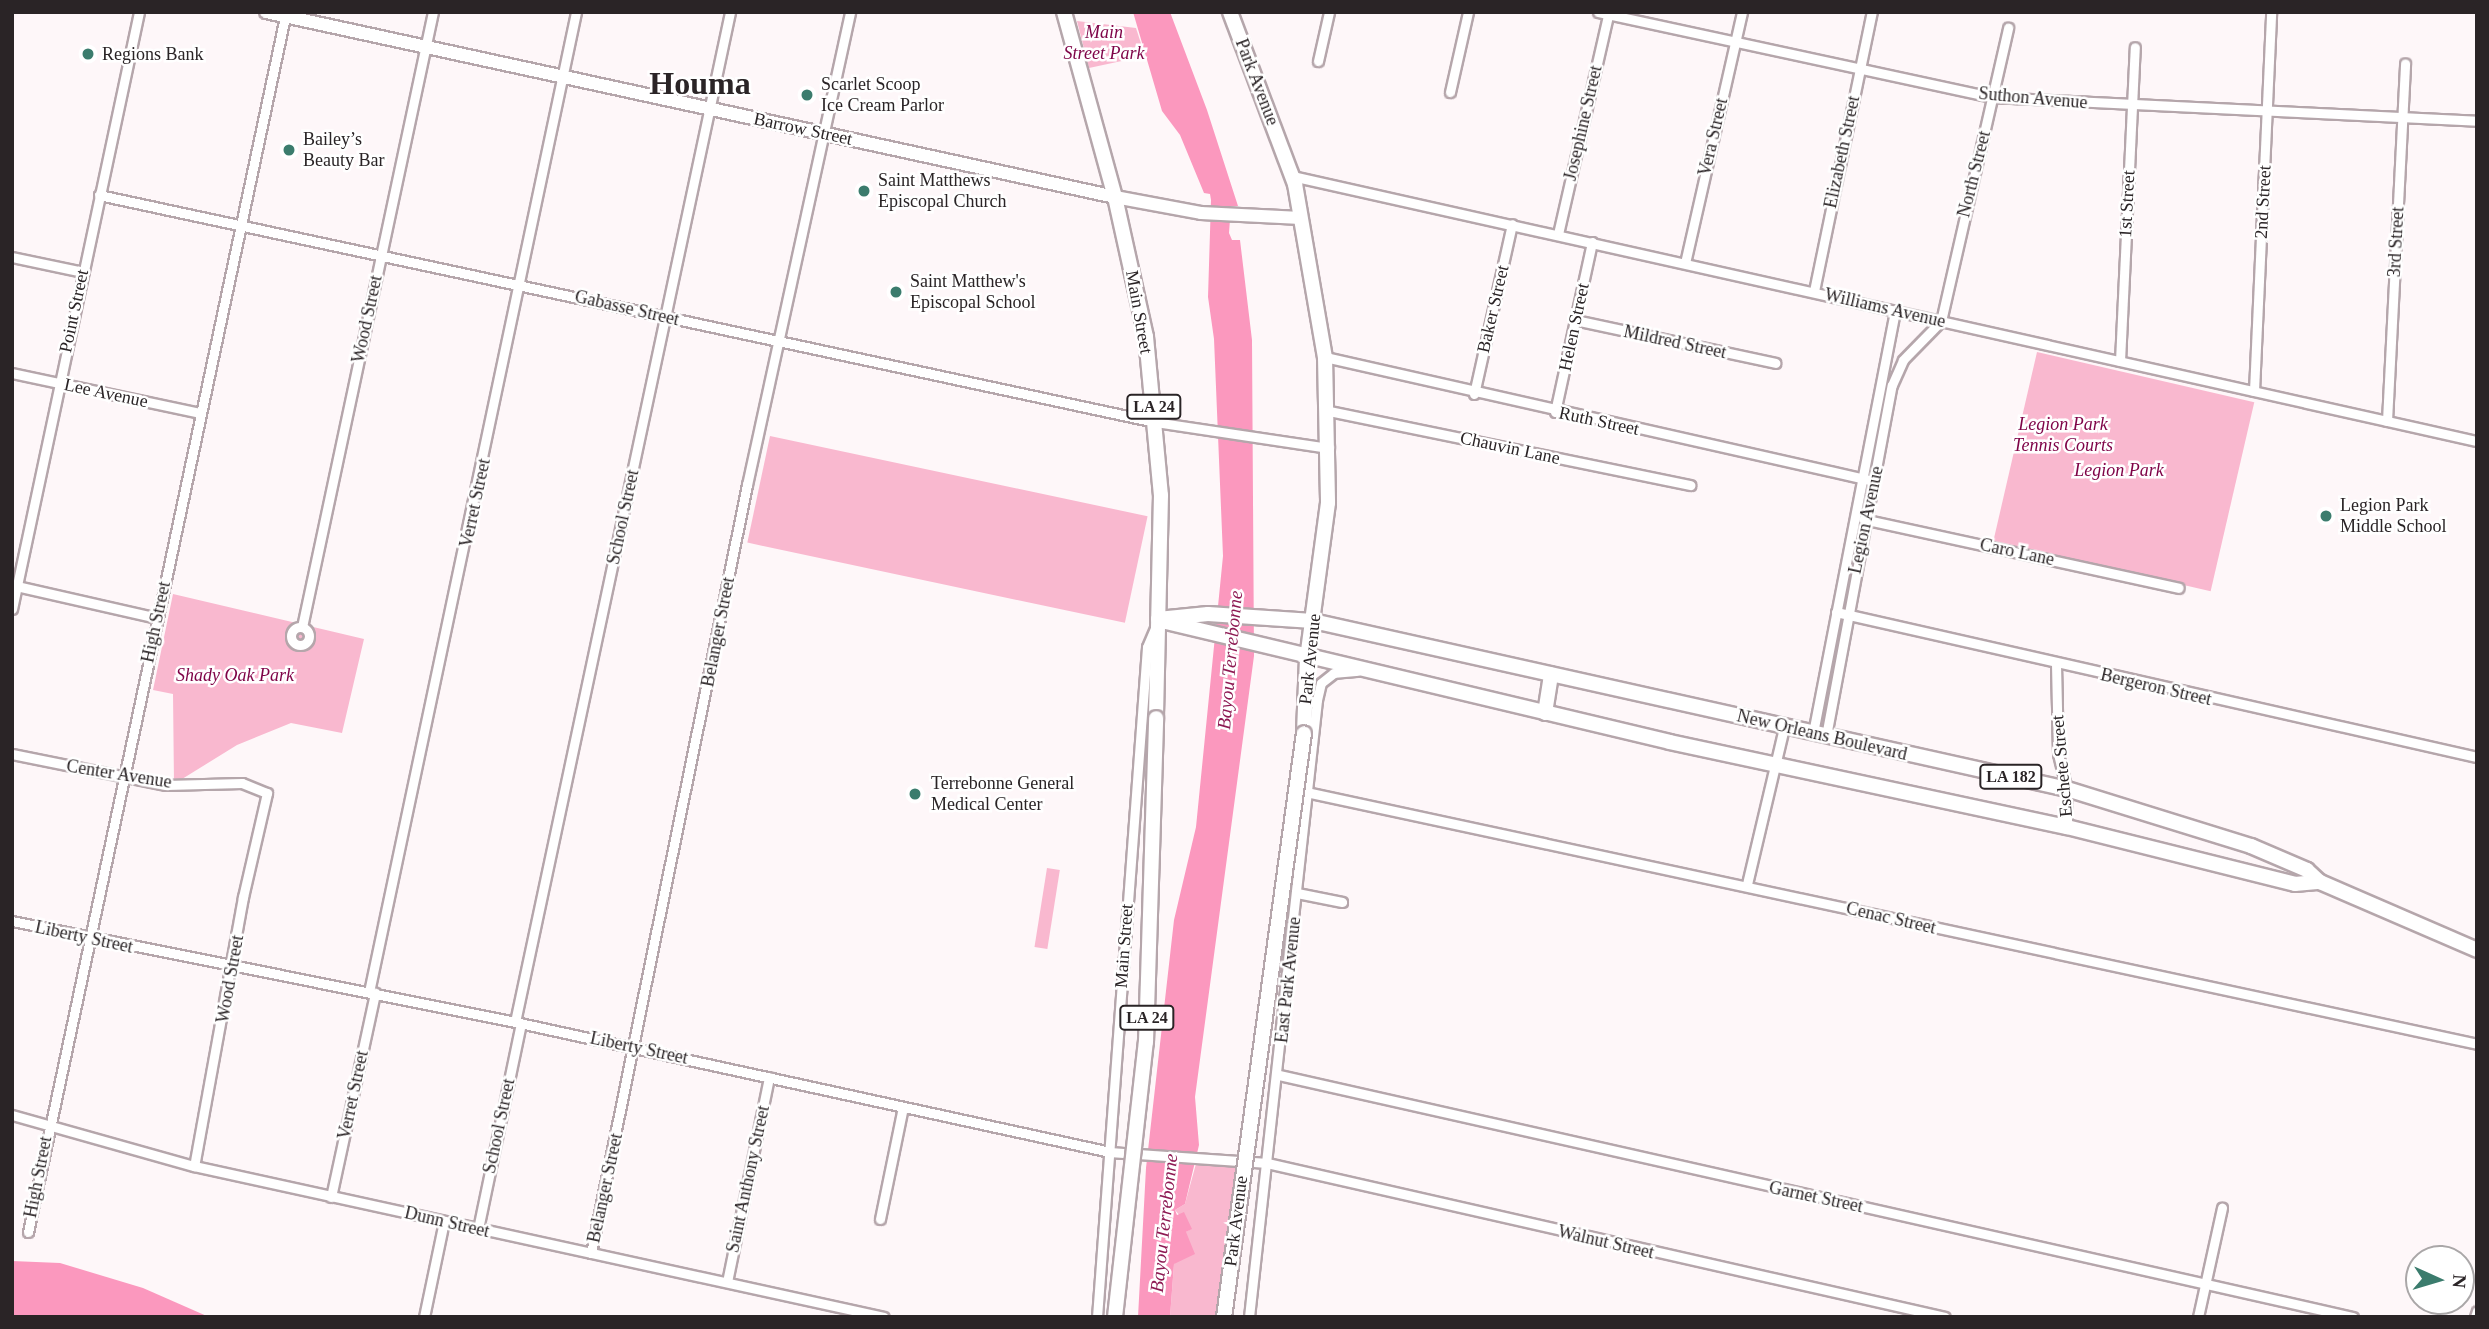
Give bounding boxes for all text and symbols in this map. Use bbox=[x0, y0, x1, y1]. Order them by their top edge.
park label: Main Street Park bbox=[1064, 22, 1144, 64]
street label: Park Avenue bbox=[1230, 35, 1284, 129]
place label: Regions Bank bbox=[102, 43, 203, 65]
marker: Regions Bank bbox=[80, 46, 96, 62]
street label: Josephine Street bbox=[1559, 63, 1607, 183]
district label: Houma bbox=[649, 64, 751, 102]
place label: Scarlet Scoop Ice Cream Parlor bbox=[821, 74, 944, 116]
street label: Suthon Avenue bbox=[1977, 82, 2089, 114]
marker: Scarlet Scoop Ice Cream Parlor bbox=[799, 87, 815, 103]
street label: Elizabeth Street bbox=[1820, 94, 1864, 210]
street label: Vera Street bbox=[1694, 96, 1732, 178]
street label: Barrow Street bbox=[752, 108, 854, 150]
street label: North Street bbox=[1953, 128, 1995, 220]
place label: Bailey’s Beauty Bar bbox=[303, 129, 384, 172]
marker: Bailey’s Beauty Bar bbox=[281, 142, 297, 158]
street label: 2nd Street bbox=[2250, 165, 2276, 239]
place label: Saint Matthews Episcopal Church bbox=[878, 170, 1006, 212]
street label: 1st Street bbox=[2114, 170, 2140, 238]
marker: Saint Matthews Episcopal Church bbox=[856, 183, 872, 199]
street label: 3rd Street bbox=[2383, 206, 2409, 278]
street label: Baker Street bbox=[1472, 263, 1514, 355]
street label: Point Street bbox=[55, 267, 93, 355]
street label: Main Street bbox=[1121, 269, 1157, 355]
place label: Saint Matthew's Episcopal School bbox=[910, 271, 1035, 314]
street label: Wood Street bbox=[347, 273, 387, 365]
street label: Helen Street bbox=[1554, 281, 1594, 373]
street label: Williams Avenue bbox=[1822, 283, 1948, 333]
marker: Saint Matthew's Episcopal School bbox=[888, 284, 904, 300]
street label: Gabasse Street bbox=[573, 286, 681, 330]
street label: Mildred Street bbox=[1622, 321, 1728, 363]
street label: Lee Avenue bbox=[62, 373, 150, 413]
road number: LA 24 bbox=[1124, 394, 1184, 420]
street label: Ruth Street bbox=[1557, 402, 1641, 440]
park label: Legion Park Tennis Courts bbox=[2013, 414, 2113, 457]
street label: Chauvin Lane bbox=[1458, 427, 1562, 469]
street label: Verret Street bbox=[455, 457, 495, 549]
park label: Legion Park bbox=[2074, 459, 2164, 481]
street label: Legion Avenue bbox=[1844, 464, 1888, 576]
street label: School Street bbox=[602, 468, 644, 566]
place label: Legion Park Middle School bbox=[2340, 495, 2446, 538]
marker: Legion Park Middle School bbox=[2318, 508, 2334, 524]
street label: Caro Lane bbox=[1978, 534, 2056, 570]
street label: Belanger Street bbox=[697, 575, 739, 689]
street label: High Street bbox=[137, 579, 175, 665]
water label: Bayou Terrebonne bbox=[1213, 590, 1247, 730]
street label: Park Avenue bbox=[1294, 612, 1326, 706]
park label: Shady Oak Park bbox=[176, 664, 294, 686]
street label: Bergeron Street bbox=[2098, 664, 2214, 710]
street label: New Orleans Boulevard bbox=[1735, 705, 1909, 765]
street label: Eschete Street bbox=[2047, 714, 2077, 818]
street label: Center Avenue bbox=[64, 755, 174, 793]
road number: LA 182 bbox=[1978, 764, 2044, 790]
place label: Terrebonne General Medical Center bbox=[931, 773, 1074, 816]
marker: Terrebonne General Medical Center bbox=[905, 784, 925, 804]
street label: Cenac Street bbox=[1844, 897, 1938, 939]
street label: Main Street bbox=[1110, 903, 1138, 989]
street label: East Park Avenue bbox=[1271, 915, 1305, 1045]
street label: Liberty Street bbox=[33, 916, 135, 958]
street label: Wood Street bbox=[212, 933, 248, 1025]
road number: LA 24 bbox=[1117, 1006, 1177, 1030]
street label: Liberty Street bbox=[588, 1027, 690, 1069]
street label: Verret Street bbox=[333, 1049, 373, 1141]
street label: School Street bbox=[478, 1077, 520, 1175]
street label: Saint Anthony Street bbox=[722, 1103, 774, 1255]
street label: Belanger Street bbox=[583, 1131, 627, 1245]
street label: High Street bbox=[20, 1134, 56, 1220]
water label: Bayou Terrebonne bbox=[1145, 1152, 1183, 1294]
street label: Park Avenue bbox=[1220, 1174, 1252, 1268]
street label: Garnet Street bbox=[1767, 1177, 1865, 1217]
street label: Dunn Street bbox=[402, 1202, 492, 1242]
street label: Walnut Street bbox=[1556, 1220, 1656, 1264]
north arrow bbox=[2405, 1245, 2475, 1315]
text: N bbox=[2448, 1274, 2470, 1289]

